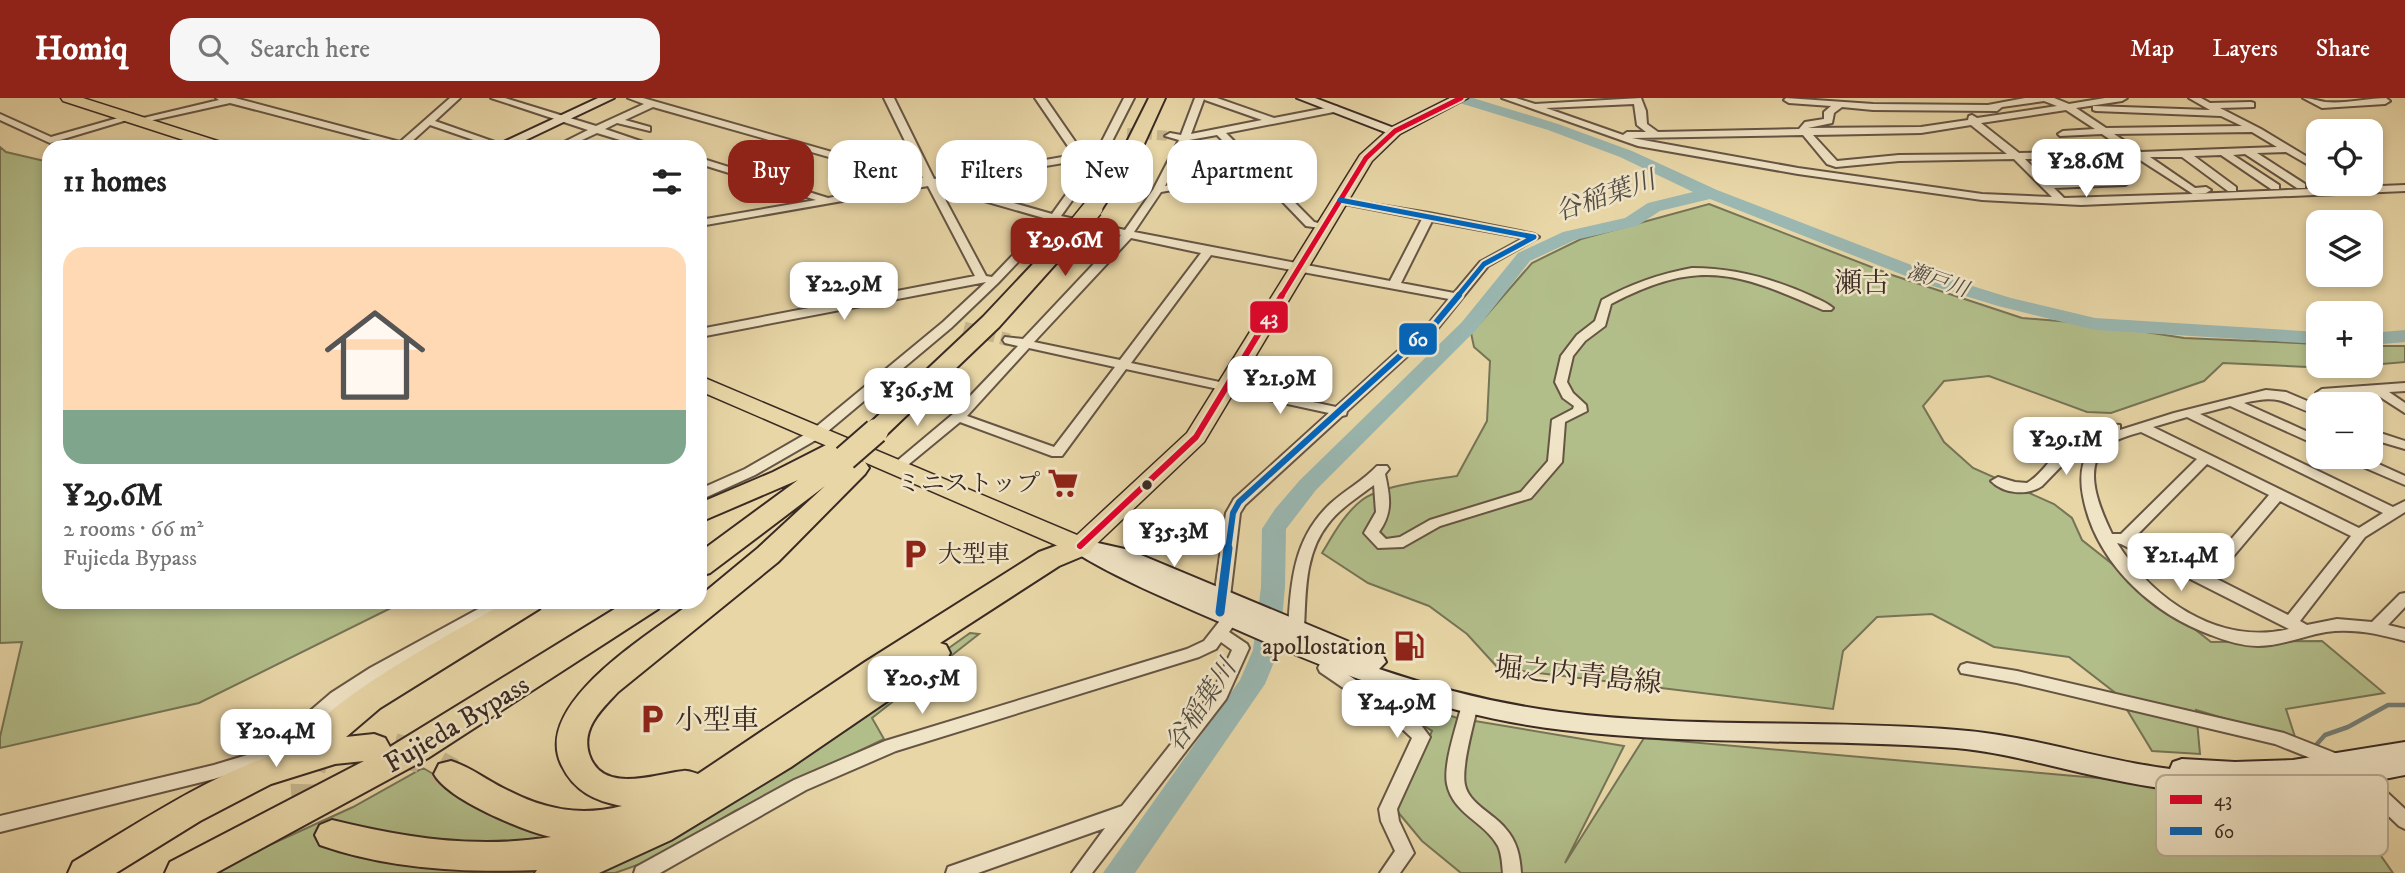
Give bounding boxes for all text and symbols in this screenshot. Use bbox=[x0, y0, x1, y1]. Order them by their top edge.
search box bbox=[170, 18, 660, 81]
text: Homiq bbox=[35, 29, 128, 70]
icon: search bbox=[194, 30, 232, 68]
text: Search here bbox=[250, 33, 370, 66]
text: Map bbox=[2130, 34, 2174, 64]
text: Layers bbox=[2212, 34, 2278, 64]
text: Share bbox=[2316, 34, 2370, 64]
map controls bbox=[2306, 119, 2383, 469]
button: locate bbox=[2306, 119, 2383, 196]
chip: Buy bbox=[728, 140, 814, 203]
chip: Rent bbox=[828, 140, 922, 203]
chip: Filters bbox=[936, 140, 1047, 203]
chip: New bbox=[1061, 140, 1153, 203]
chip: Apartment bbox=[1167, 140, 1317, 203]
pin: ¥28.6M bbox=[2029, 140, 2143, 199]
text: ¥28.6M bbox=[2048, 147, 2124, 176]
icon: filters bbox=[648, 163, 686, 201]
water label: 谷稲葉川 bbox=[1551, 163, 1663, 229]
text: 11 homes bbox=[63, 164, 167, 201]
button: layers bbox=[2306, 210, 2383, 287]
pin: ¥29.6M bbox=[1008, 218, 1122, 278]
text: ¥29.6M bbox=[1027, 226, 1103, 255]
water label: 瀬戸川 bbox=[1904, 258, 1974, 304]
pin: ¥22.9M bbox=[787, 262, 901, 322]
district label: 瀬古 bbox=[1834, 266, 1890, 301]
text: ¥22.9M bbox=[806, 270, 882, 299]
icon: home bbox=[312, 292, 438, 418]
line badge: 43 bbox=[1249, 300, 1289, 334]
button: + bbox=[2306, 301, 2383, 378]
text: 43 bbox=[1260, 307, 1278, 330]
line badge: 60 bbox=[1398, 322, 1438, 356]
text: 60 bbox=[1408, 329, 1428, 352]
pin: ¥21.9M bbox=[1223, 356, 1337, 416]
text: ¥21.9M bbox=[1243, 364, 1317, 393]
pin: ¥36.5M bbox=[860, 368, 974, 428]
text: ¥36.5M bbox=[880, 376, 954, 405]
button: − bbox=[2306, 392, 2383, 469]
pin: ¥29.1M bbox=[2009, 418, 2123, 477]
text: ¥29.1M bbox=[2029, 425, 2103, 454]
supermarket icon: ミニストップ bbox=[1046, 466, 1080, 500]
place label: ミニストップ bbox=[897, 469, 1040, 499]
text: ¥29.6M bbox=[63, 478, 163, 515]
unlabelled marker bbox=[1140, 478, 1154, 492]
pin: ¥35.3M bbox=[1117, 510, 1231, 569]
text: 2 rooms · 66 m² bbox=[63, 515, 203, 544]
text: ¥35.3M bbox=[1139, 517, 1209, 546]
pin: ¥21.4M bbox=[2124, 533, 2238, 593]
parking icon: 大型車 bbox=[898, 537, 932, 571]
place label: 大型車 bbox=[938, 540, 1010, 570]
text: ¥21.4M bbox=[2143, 541, 2219, 570]
text: Fujieda Bypass bbox=[63, 544, 197, 573]
fuel station icon: apollostation bbox=[1392, 629, 1426, 663]
place label: apollostation bbox=[1262, 632, 1386, 662]
street label: 堀之内青島線 bbox=[1492, 649, 1663, 702]
water label: 谷稲葉川 bbox=[1158, 651, 1246, 758]
pin: ¥20.5M bbox=[865, 656, 979, 716]
text: ¥20.5M bbox=[884, 664, 960, 693]
street label: Fujieda Bypass bbox=[378, 667, 536, 781]
pin: ¥24.9M bbox=[1340, 680, 1454, 740]
text: ¥24.9M bbox=[1358, 688, 1436, 717]
parking icon: 小型車 bbox=[635, 702, 669, 736]
place label: 小型車 bbox=[675, 703, 759, 738]
pin: ¥20.4M bbox=[219, 710, 333, 769]
text: ¥20.4M bbox=[236, 717, 316, 746]
legend bbox=[2156, 775, 2388, 856]
text: 43 bbox=[2214, 789, 2232, 812]
text: 60 bbox=[2214, 821, 2234, 844]

